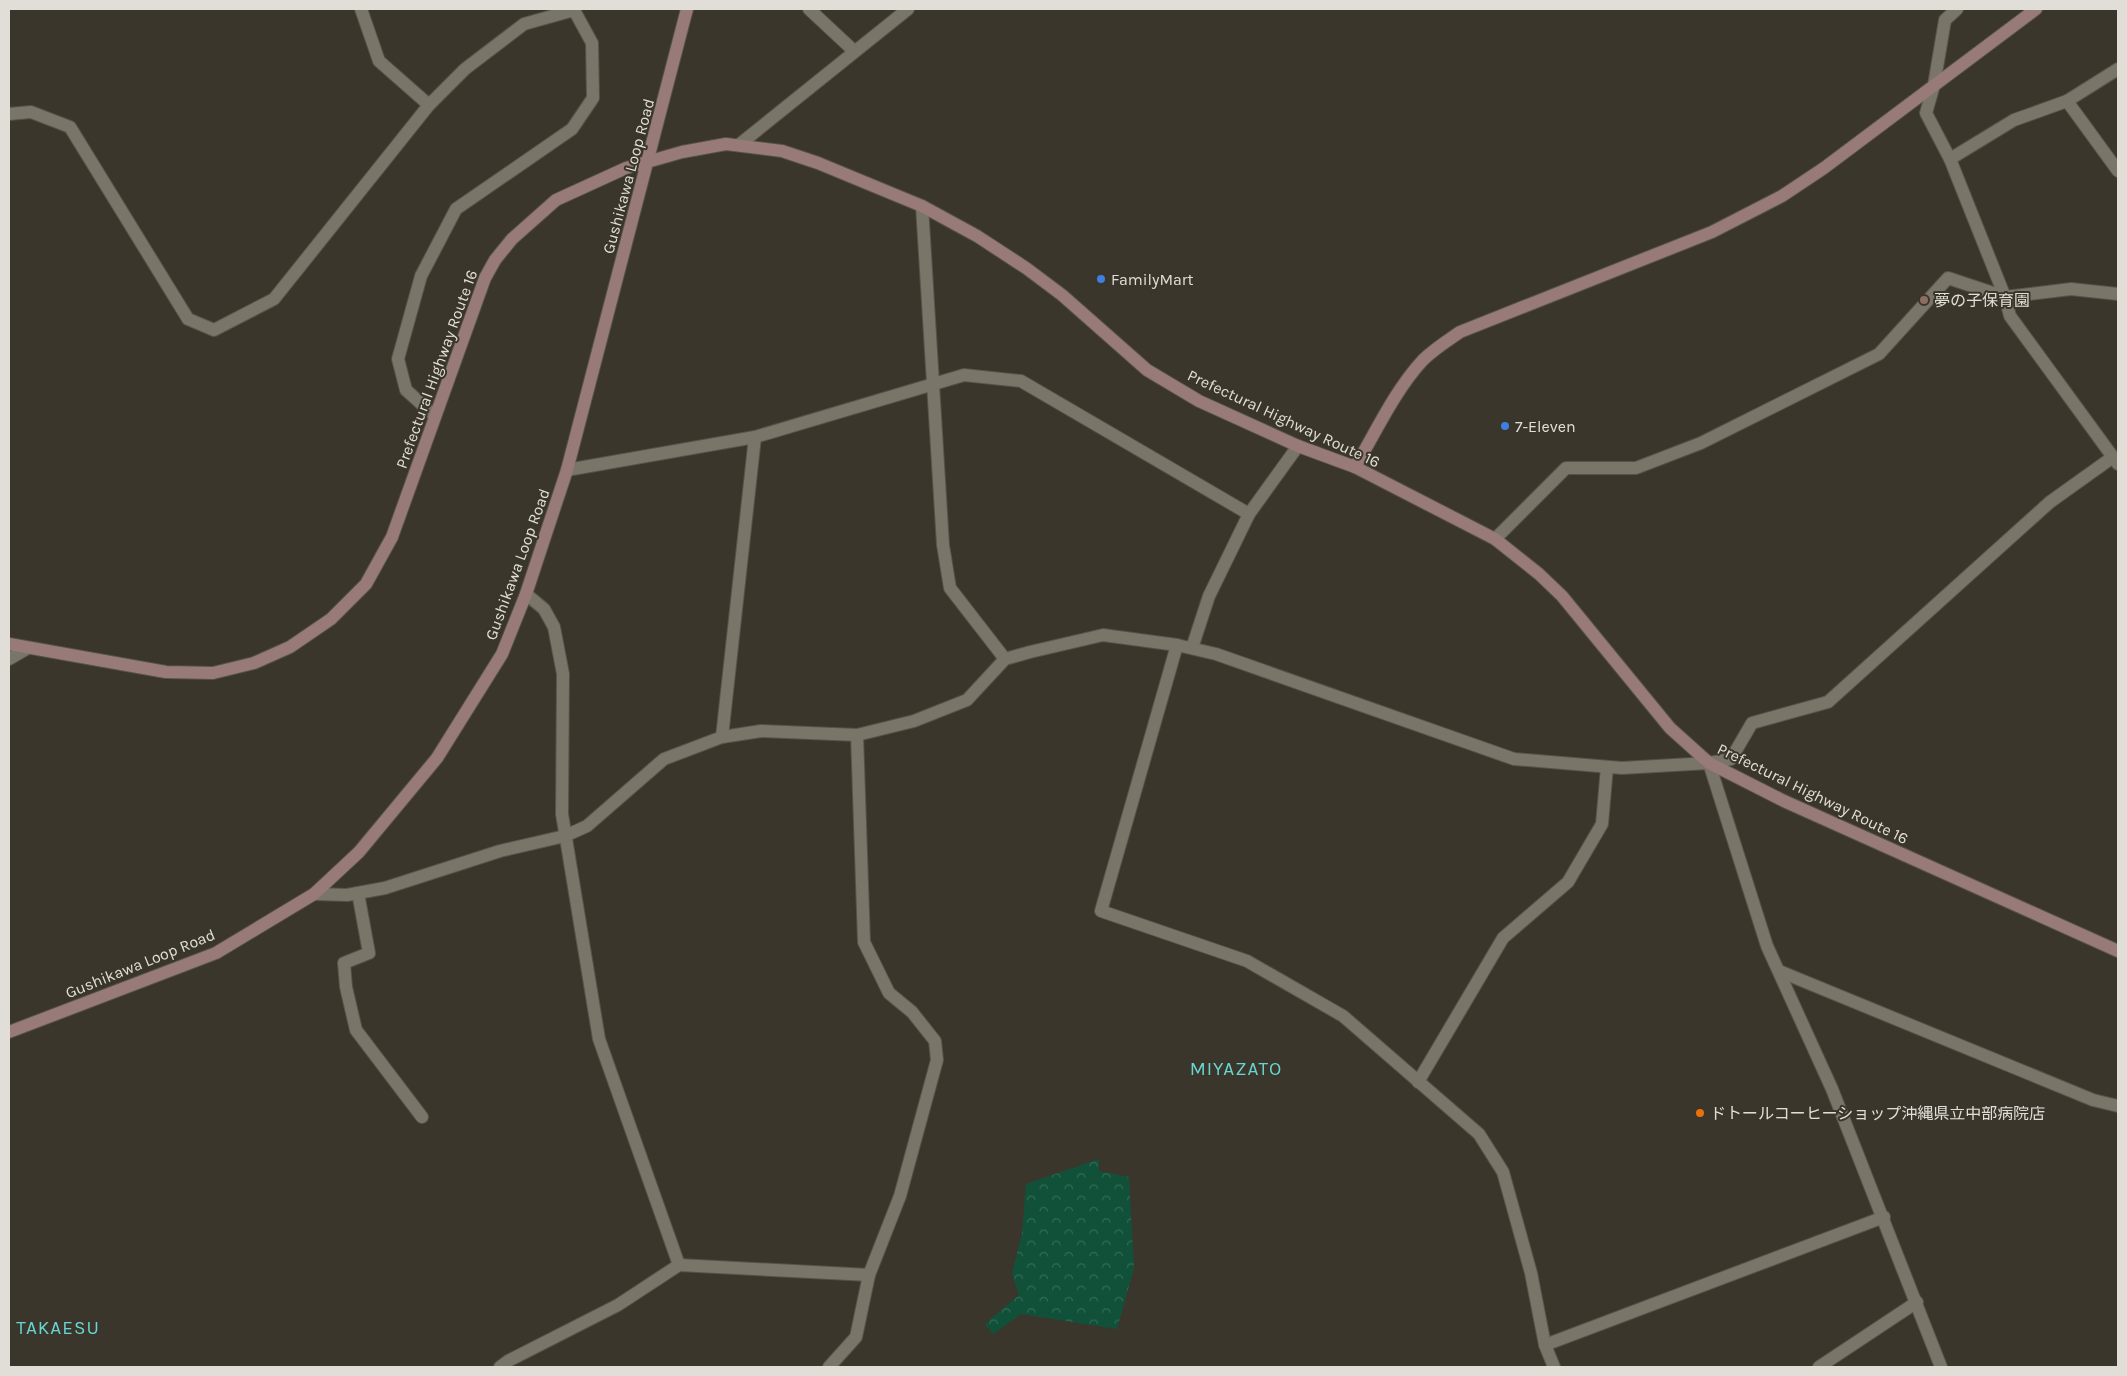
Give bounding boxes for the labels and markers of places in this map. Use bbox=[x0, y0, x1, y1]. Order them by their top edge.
place label: FamilyMart bbox=[1111, 270, 1194, 289]
marker: FamilyMart bbox=[1095, 273, 1107, 285]
place label: 夢の子保育園 bbox=[1934, 291, 2030, 310]
marker: 夢の子保育園 bbox=[1918, 294, 1930, 306]
place label: 7-Eleven bbox=[1515, 417, 1576, 436]
marker: 7-Eleven bbox=[1499, 420, 1511, 432]
place label: ドトールコーヒーショップ沖縄県立中部病院店 bbox=[1710, 1104, 2045, 1123]
marker: ドトールコーヒーショップ沖縄県立中部病院店 bbox=[1694, 1107, 1706, 1119]

